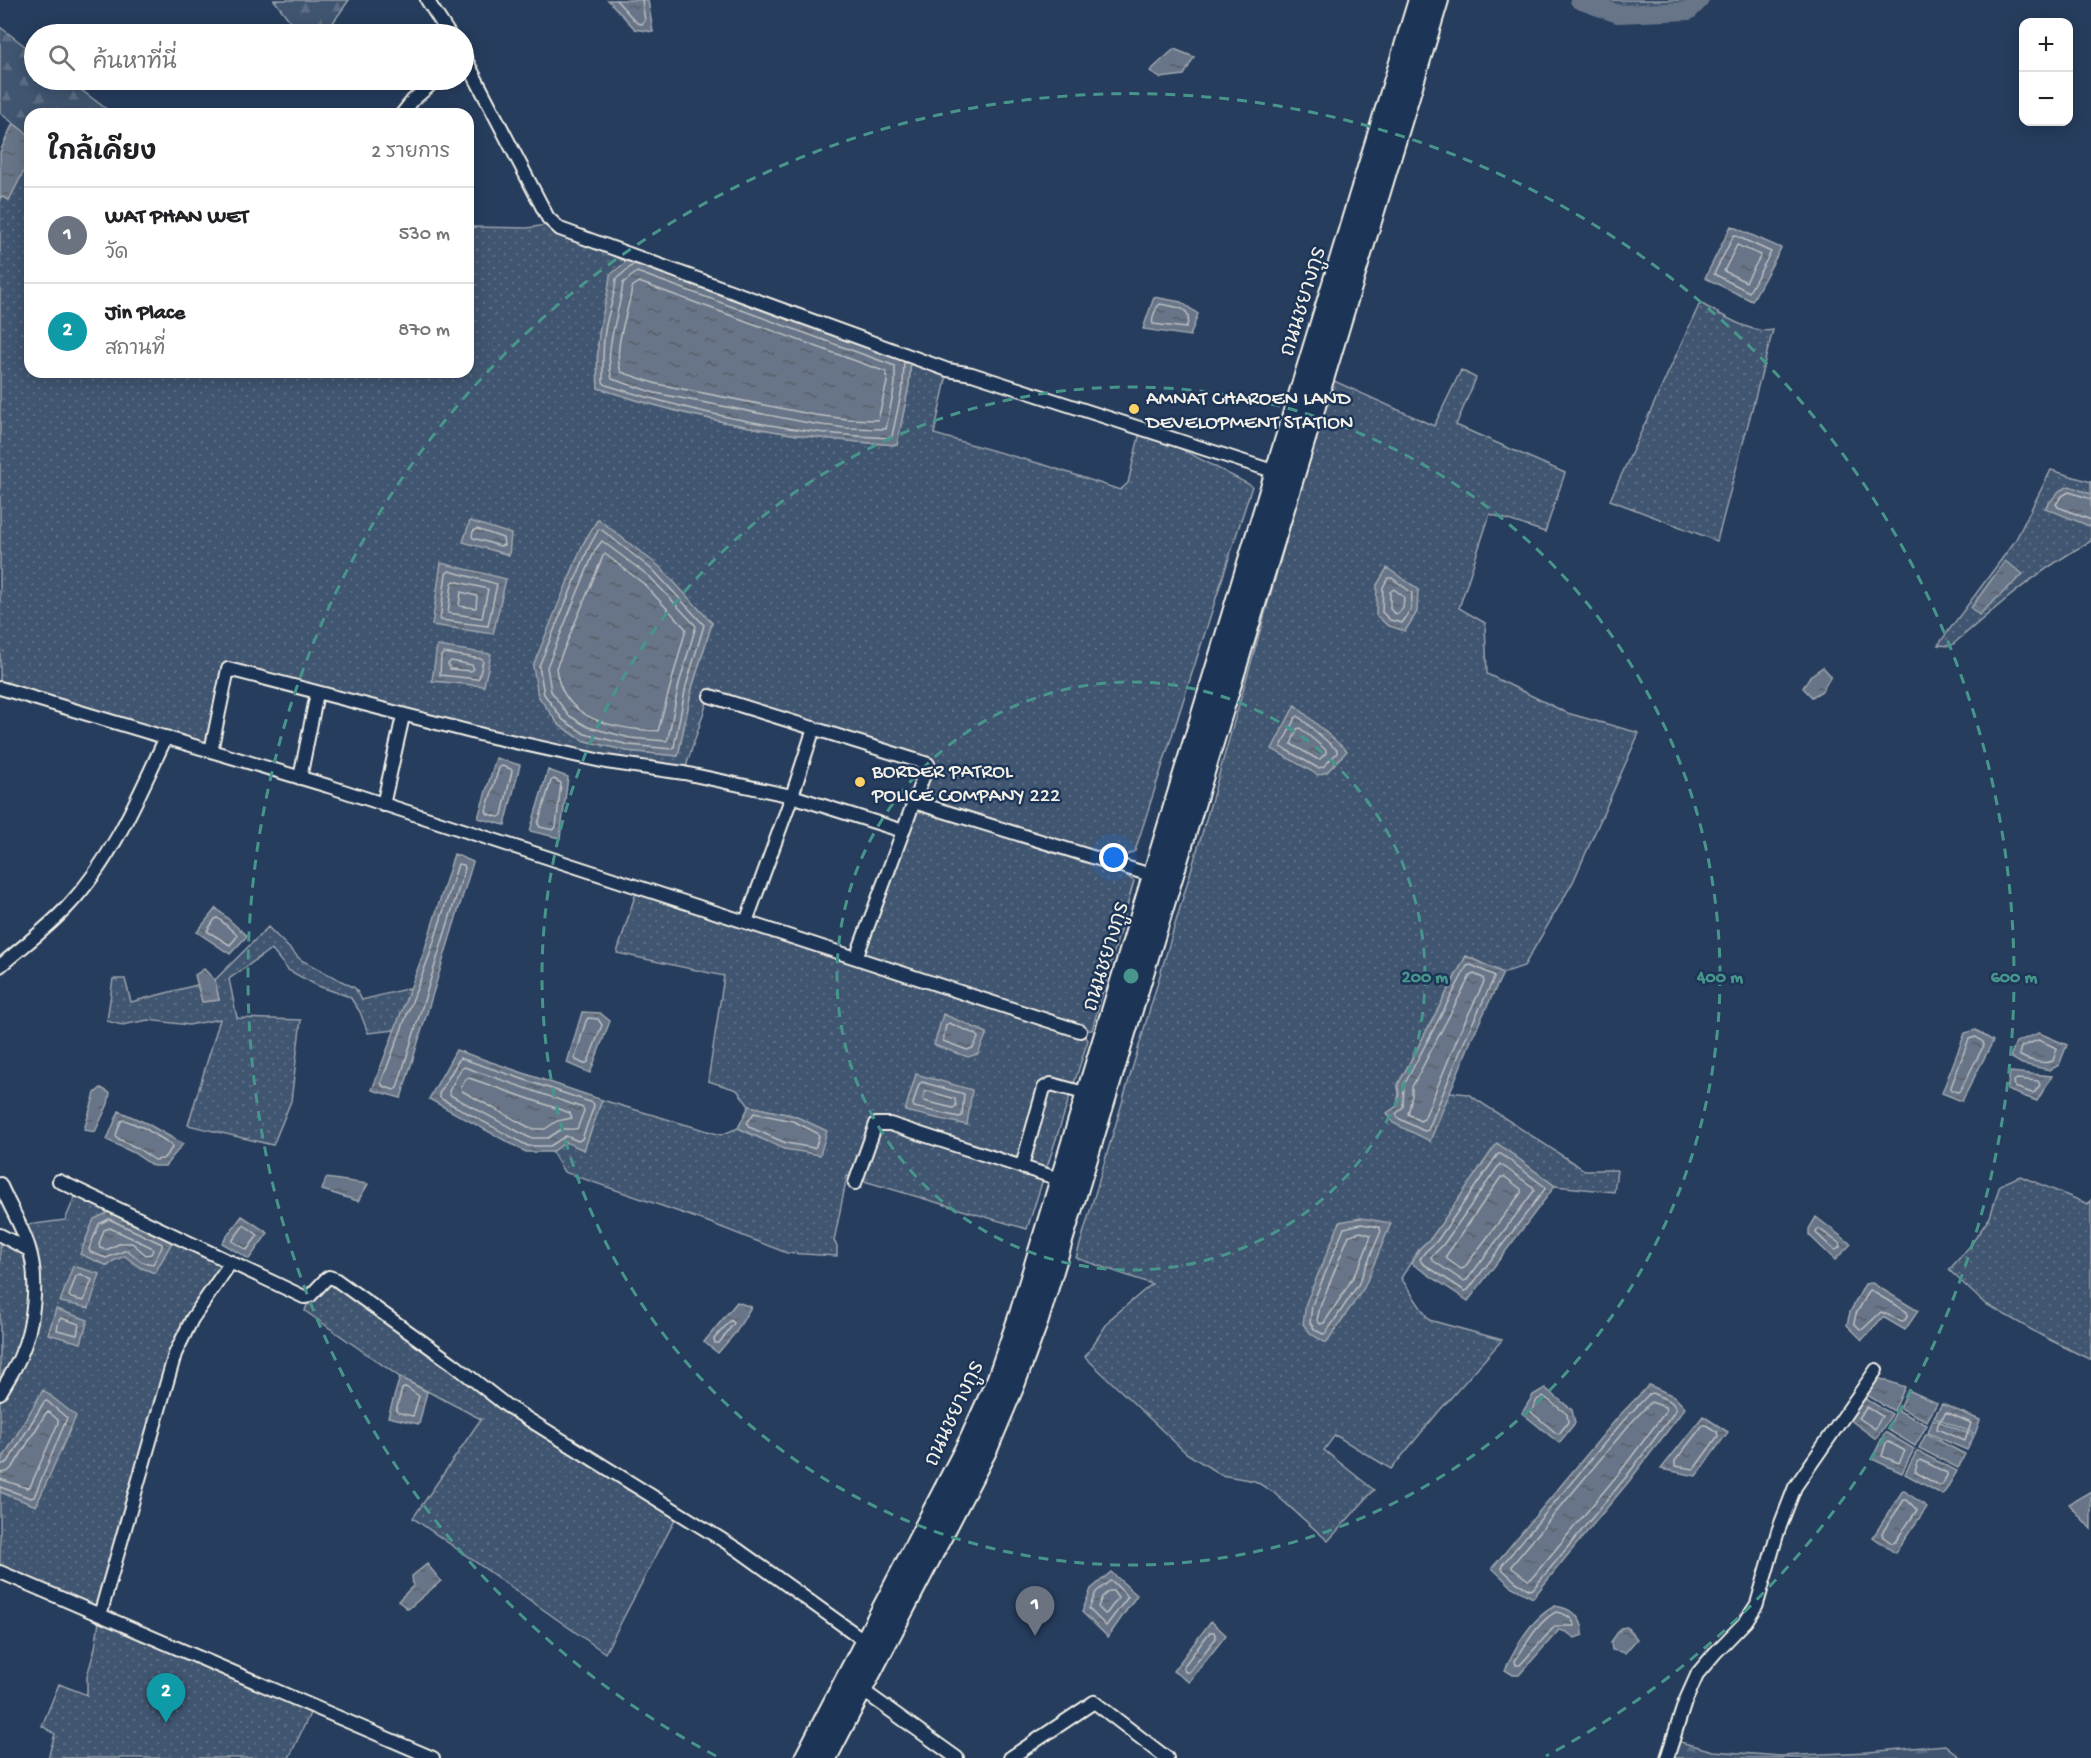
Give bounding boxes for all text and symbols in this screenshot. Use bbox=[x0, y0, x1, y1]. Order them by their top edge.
map controls bbox=[2019, 18, 2073, 126]
button: + bbox=[2019, 18, 2073, 72]
search box bbox=[24, 24, 474, 90]
icon: search bbox=[45, 41, 78, 74]
text: ค้นหาที่นี่ bbox=[93, 51, 177, 77]
button: − bbox=[2019, 72, 2073, 126]
text: ใกล้เคียง bbox=[48, 139, 156, 170]
text: 2 รายการ bbox=[371, 142, 450, 165]
text: WAT PHAN WET bbox=[105, 205, 248, 231]
text: 1 bbox=[63, 224, 72, 247]
text: 530 m bbox=[399, 224, 450, 247]
text: วัด bbox=[105, 243, 128, 266]
street label: ถนนชยางกูร bbox=[1277, 244, 1334, 360]
text: Jin Place bbox=[105, 301, 185, 327]
text: 2 bbox=[63, 320, 72, 343]
text: 870 m bbox=[398, 320, 450, 343]
text: สถานที่ bbox=[105, 339, 165, 362]
place label: AMNAT CHAROEN LAND DEVELOPMENT STATION bbox=[1144, 388, 1354, 437]
marker: AMNAT CHAROEN LAND DEVELOPMENT STATION bbox=[1127, 402, 1141, 416]
place label: BORDER PATROL POLICE COMPANY 222 bbox=[871, 761, 1060, 810]
marker: BORDER PATROL POLICE COMPANY 222 bbox=[853, 775, 867, 789]
your location bbox=[1099, 843, 1128, 872]
street label: ถนนชยางกูร bbox=[1080, 899, 1137, 1015]
centre of rings bbox=[1121, 966, 1141, 986]
text: 200 m bbox=[1402, 968, 1448, 989]
text: 400 m bbox=[1696, 968, 1743, 989]
text: 600 m bbox=[1991, 968, 2038, 989]
street label: ถนนชยางกูร bbox=[921, 1358, 991, 1471]
pin: 1 bbox=[1016, 1586, 1054, 1636]
pin: 2 bbox=[146, 1674, 186, 1723]

